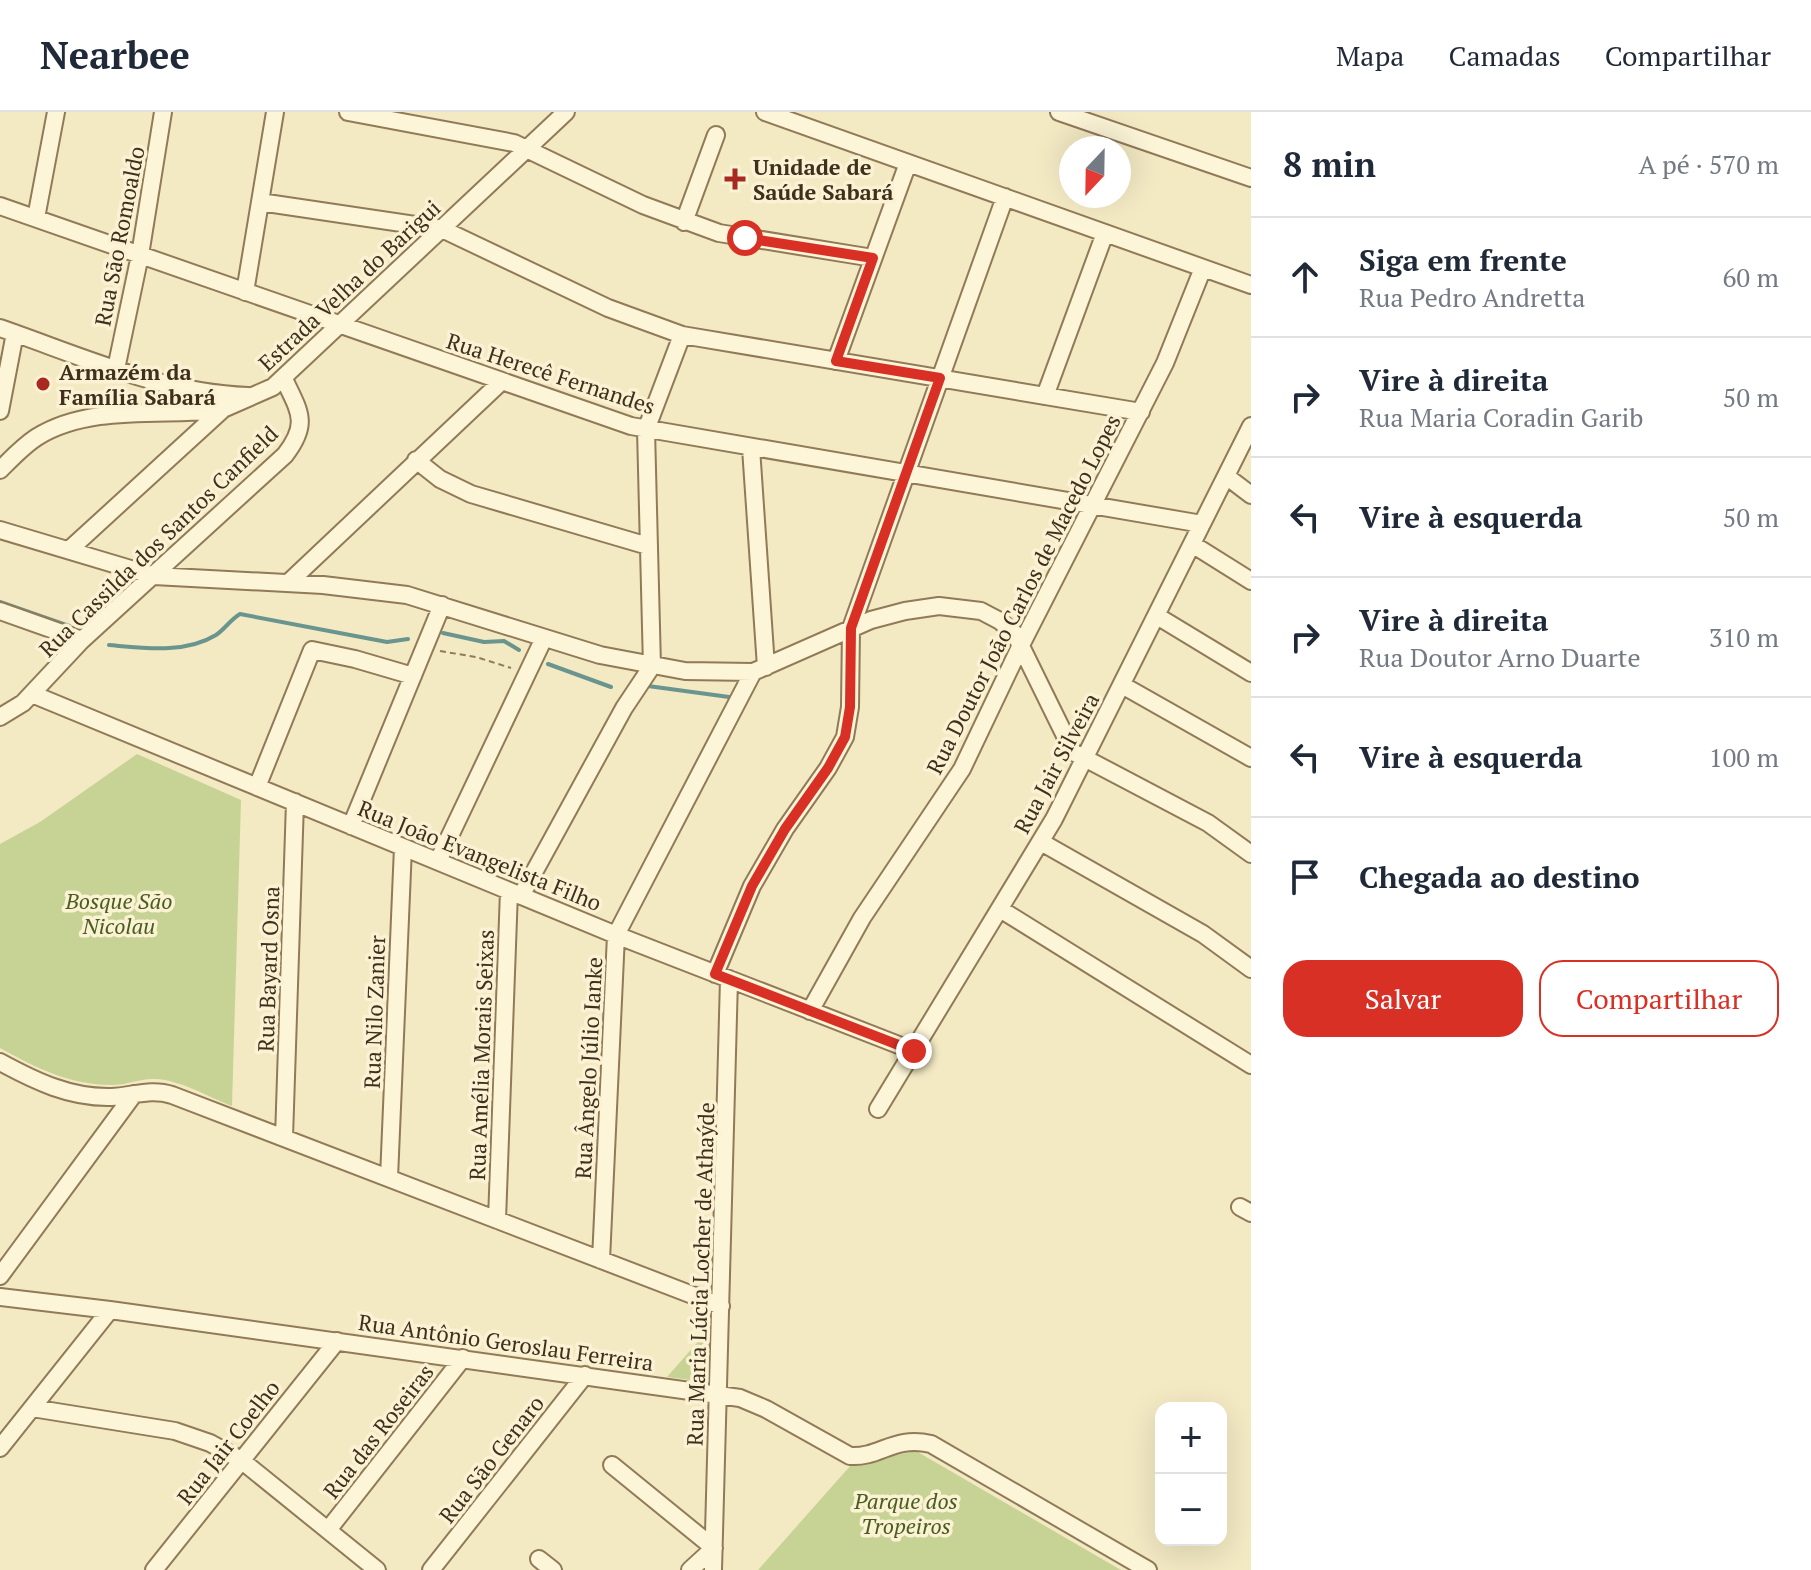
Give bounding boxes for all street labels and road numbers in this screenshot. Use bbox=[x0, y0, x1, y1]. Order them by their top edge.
street label: Rua São Romoaldo bbox=[87, 144, 151, 328]
street label: Estrada Velha do Barigui bbox=[252, 193, 446, 377]
street label: Rua Herecê Fernandes bbox=[443, 326, 659, 420]
street label: Rua Doutor João Carlos de Macedo Lopes bbox=[919, 409, 1127, 779]
street label: Rua Cassilda dos Santos Canfield bbox=[32, 419, 284, 663]
street label: Rua Jair Silveira bbox=[1007, 688, 1105, 838]
street label: Rua João Evangelista Filho bbox=[354, 793, 606, 917]
street label: Rua Bayard Osna bbox=[251, 886, 285, 1052]
street label: Rua Amélia Morais Seixas bbox=[462, 929, 500, 1181]
street label: Rua Nilo Zanier bbox=[357, 934, 391, 1089]
street label: Rua Ângelo Júlio Ianke bbox=[568, 956, 608, 1180]
street label: Rua Maria Lúcia Locher de Athaýde bbox=[680, 1102, 720, 1446]
street label: Rua Antônio Geroslau Ferreira bbox=[357, 1307, 655, 1377]
street label: Rua das Roseiras bbox=[316, 1358, 440, 1504]
street label: Rua Jair Coelho bbox=[170, 1374, 286, 1510]
street label: Rua São Genaro bbox=[432, 1389, 550, 1529]

